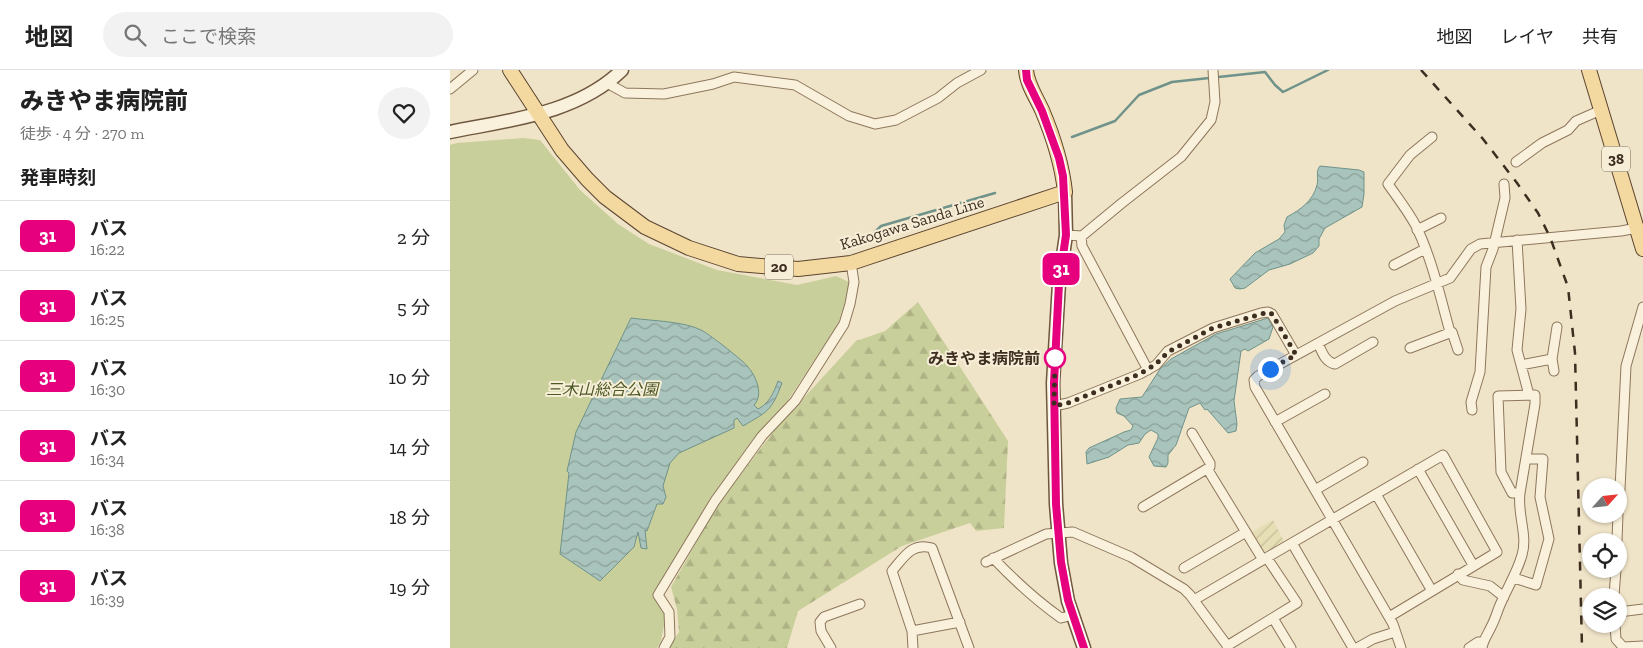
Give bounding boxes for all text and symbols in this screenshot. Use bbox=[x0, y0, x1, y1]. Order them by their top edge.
search box bbox=[103, 12, 453, 57]
icon: search bbox=[121, 21, 149, 49]
text: 地図 bbox=[25, 22, 73, 51]
text: ここで検索 bbox=[161, 25, 256, 48]
text: 地図 bbox=[1437, 26, 1473, 48]
text: レイヤ bbox=[1501, 26, 1554, 48]
text: 共有 bbox=[1582, 26, 1618, 48]
text: みきやま病院前 bbox=[20, 86, 188, 115]
button: heart bbox=[378, 87, 430, 139]
text: 徒歩 · 4 分 · 270 m bbox=[20, 124, 144, 143]
road number: 38 bbox=[1602, 146, 1630, 172]
text: 発車時刻 bbox=[20, 166, 96, 189]
street label: Kakogawa Sanda Line bbox=[838, 192, 986, 254]
text: バス bbox=[90, 217, 128, 240]
text: 31 bbox=[39, 225, 56, 247]
text: 2 分 bbox=[397, 226, 430, 249]
text: 16:22 bbox=[90, 240, 125, 259]
line badge: 31 bbox=[1038, 253, 1084, 285]
road number: 20 bbox=[765, 254, 793, 280]
text: 31 bbox=[1053, 258, 1069, 280]
text: バス bbox=[90, 287, 128, 310]
text: 31 bbox=[39, 295, 56, 317]
text: 5 分 bbox=[397, 296, 430, 319]
text: 16:25 bbox=[90, 310, 125, 329]
marker: みきやま病院前 bbox=[1044, 347, 1066, 369]
place label: みきやま病院前 bbox=[928, 349, 1040, 368]
text: バス bbox=[90, 357, 128, 380]
your location bbox=[1258, 357, 1283, 382]
text: 31 bbox=[39, 365, 56, 387]
text: 10 分 bbox=[388, 366, 430, 389]
text: 16:30 bbox=[90, 380, 125, 399]
park label: 三木山総合公園 bbox=[546, 380, 660, 399]
text: バス bbox=[90, 427, 128, 450]
text: 31 bbox=[39, 435, 56, 457]
text: 14 分 bbox=[389, 436, 430, 459]
text: 16:34 bbox=[90, 450, 125, 469]
north arrow bbox=[1582, 478, 1628, 522]
map controls bbox=[1582, 478, 1627, 633]
text: バス bbox=[90, 497, 128, 520]
text: 31 bbox=[39, 505, 56, 527]
text: 18 分 bbox=[389, 506, 430, 529]
text: 16:38 bbox=[90, 520, 125, 539]
button: locate bbox=[1582, 533, 1627, 578]
text: バス bbox=[90, 567, 128, 590]
text: 31 bbox=[39, 575, 56, 597]
text: 19 分 bbox=[389, 576, 430, 599]
button: layers bbox=[1582, 588, 1627, 633]
text: 16:39 bbox=[90, 590, 125, 609]

